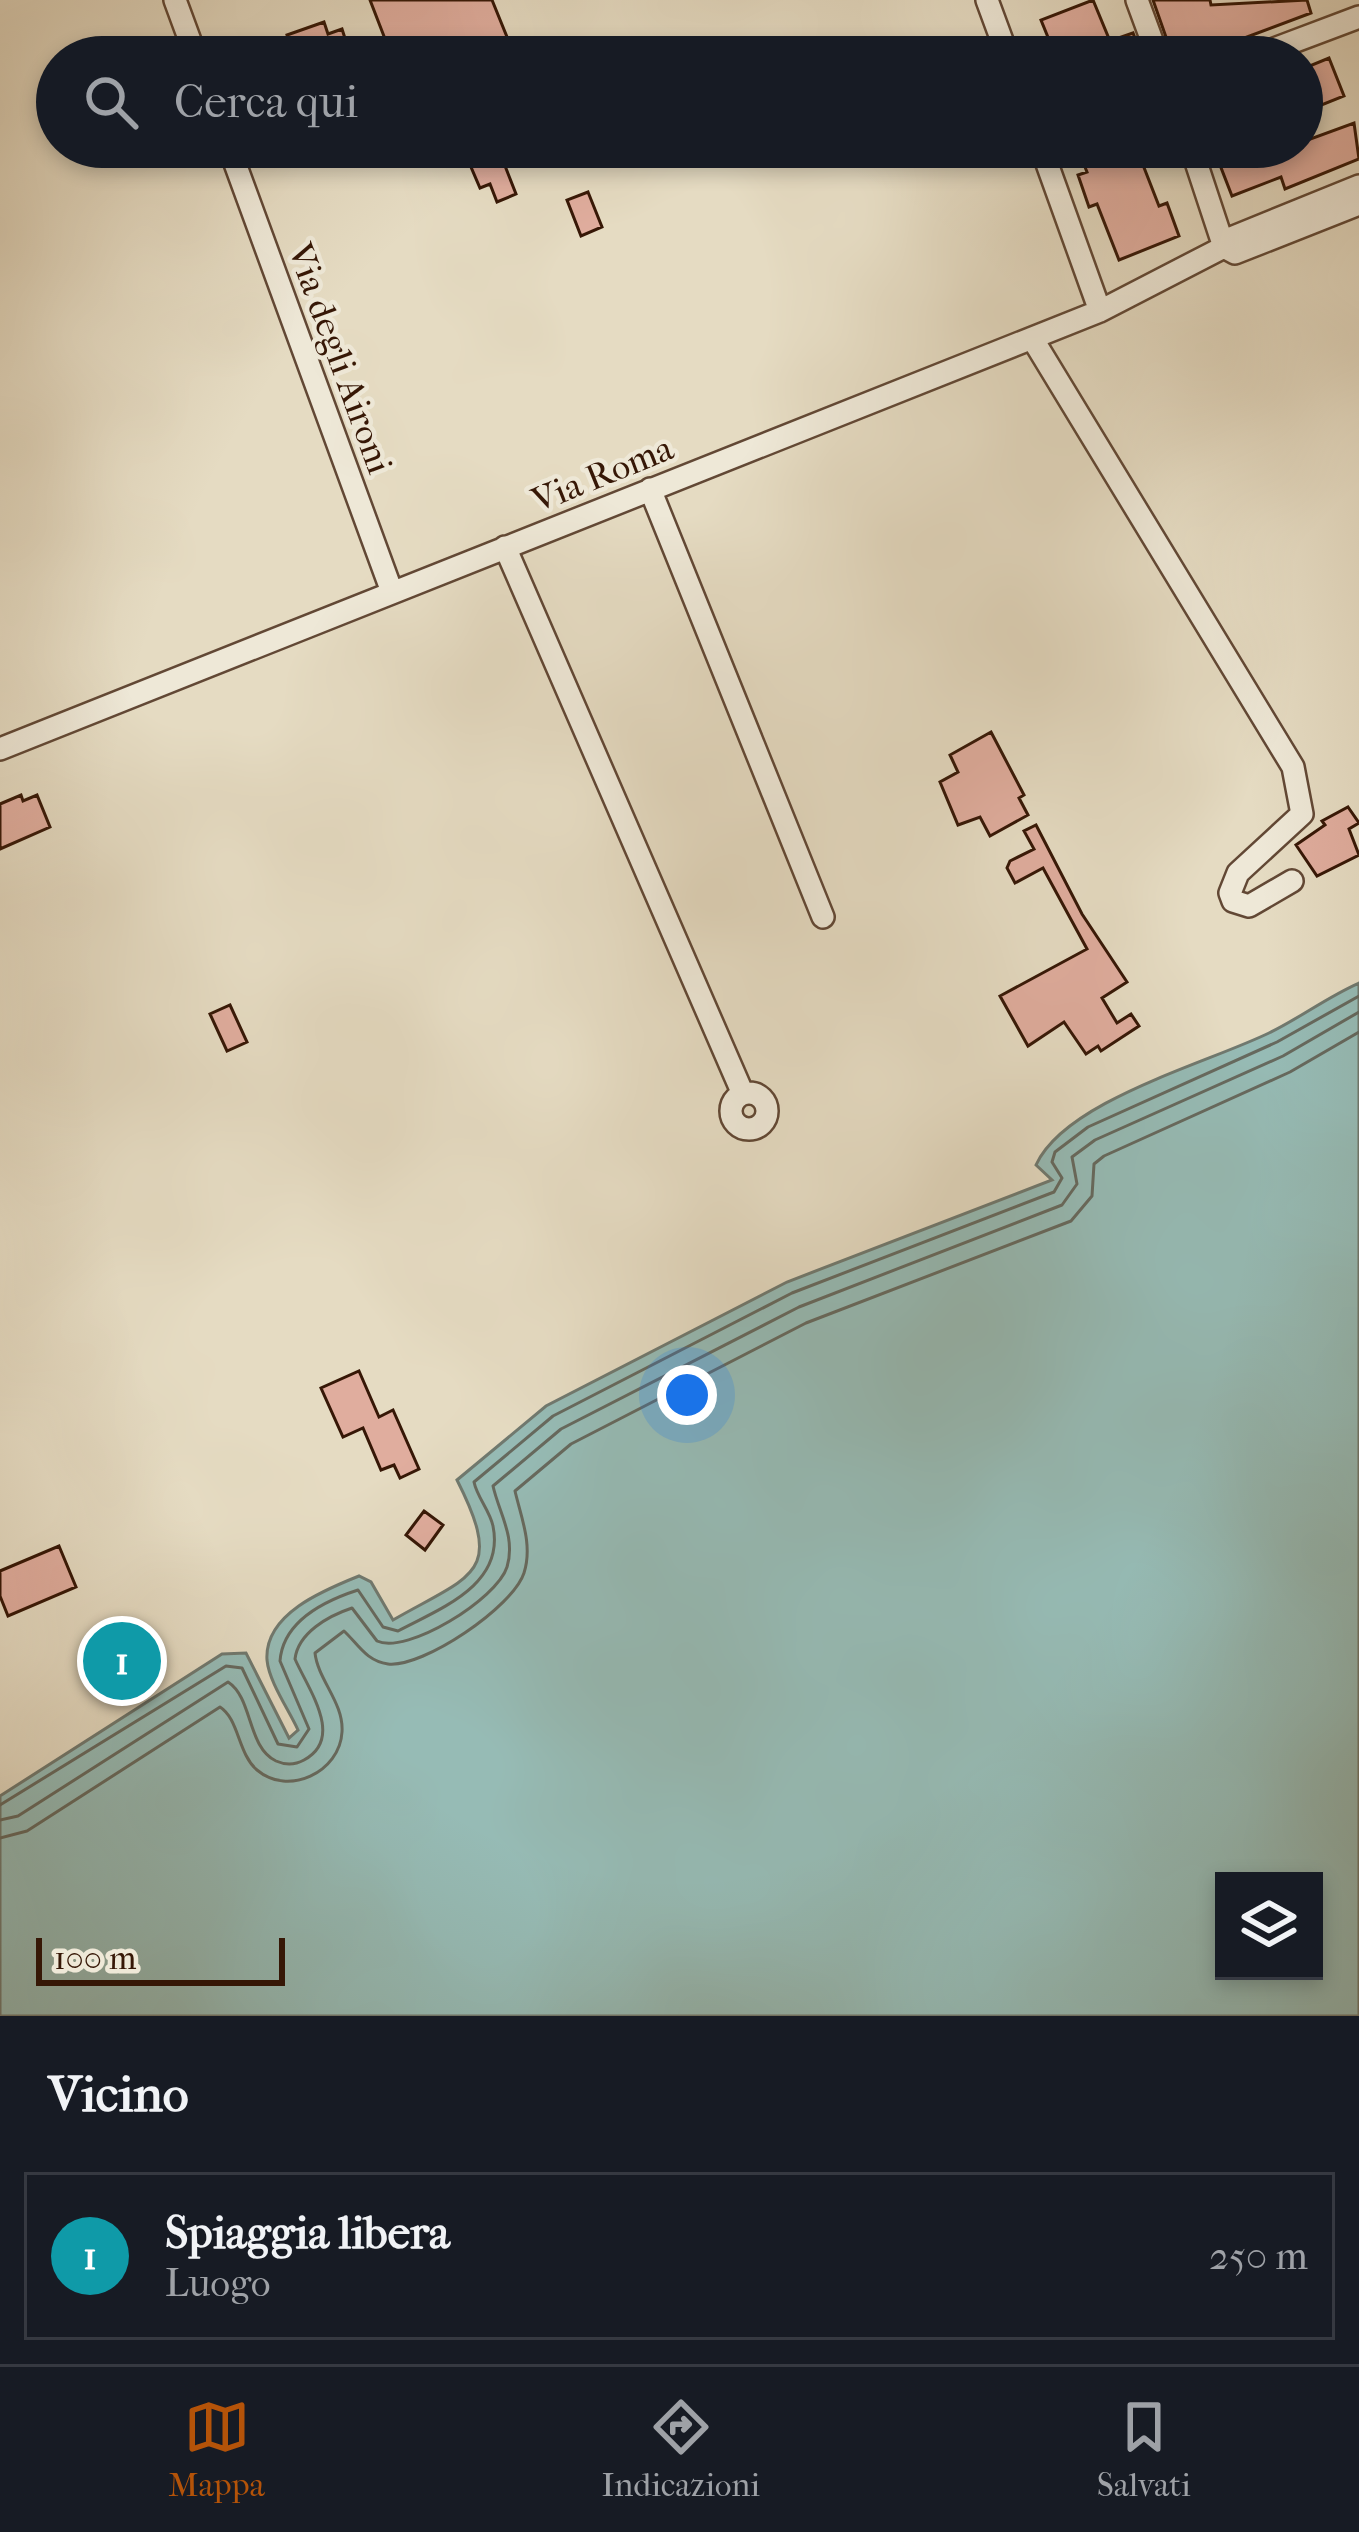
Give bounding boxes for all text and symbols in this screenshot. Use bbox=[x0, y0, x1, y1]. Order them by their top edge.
search box bbox=[36, 36, 1323, 168]
icon: search bbox=[78, 69, 144, 135]
text: Cerca qui bbox=[174, 76, 358, 129]
street label: Via degli Aironi bbox=[279, 237, 401, 480]
street label: Via Roma bbox=[525, 426, 679, 522]
your location bbox=[657, 1365, 717, 1425]
pin: 1 bbox=[83, 1616, 161, 1706]
map controls bbox=[1215, 1872, 1323, 1980]
button: layers bbox=[1215, 1872, 1323, 1980]
scale bar bbox=[36, 1932, 285, 1985]
text: 100 m bbox=[54, 1939, 137, 1978]
text: Vicino bbox=[48, 2064, 189, 2124]
text: Spiaggia libera bbox=[165, 2207, 450, 2260]
text: 1 bbox=[83, 2233, 97, 2279]
text: 250 m bbox=[1209, 2233, 1308, 2279]
text: Luogo bbox=[165, 2260, 271, 2306]
tab: Mappa bbox=[168, 2394, 265, 2505]
tab: Indicazioni bbox=[601, 2394, 760, 2505]
tab: Salvati bbox=[1097, 2394, 1191, 2505]

